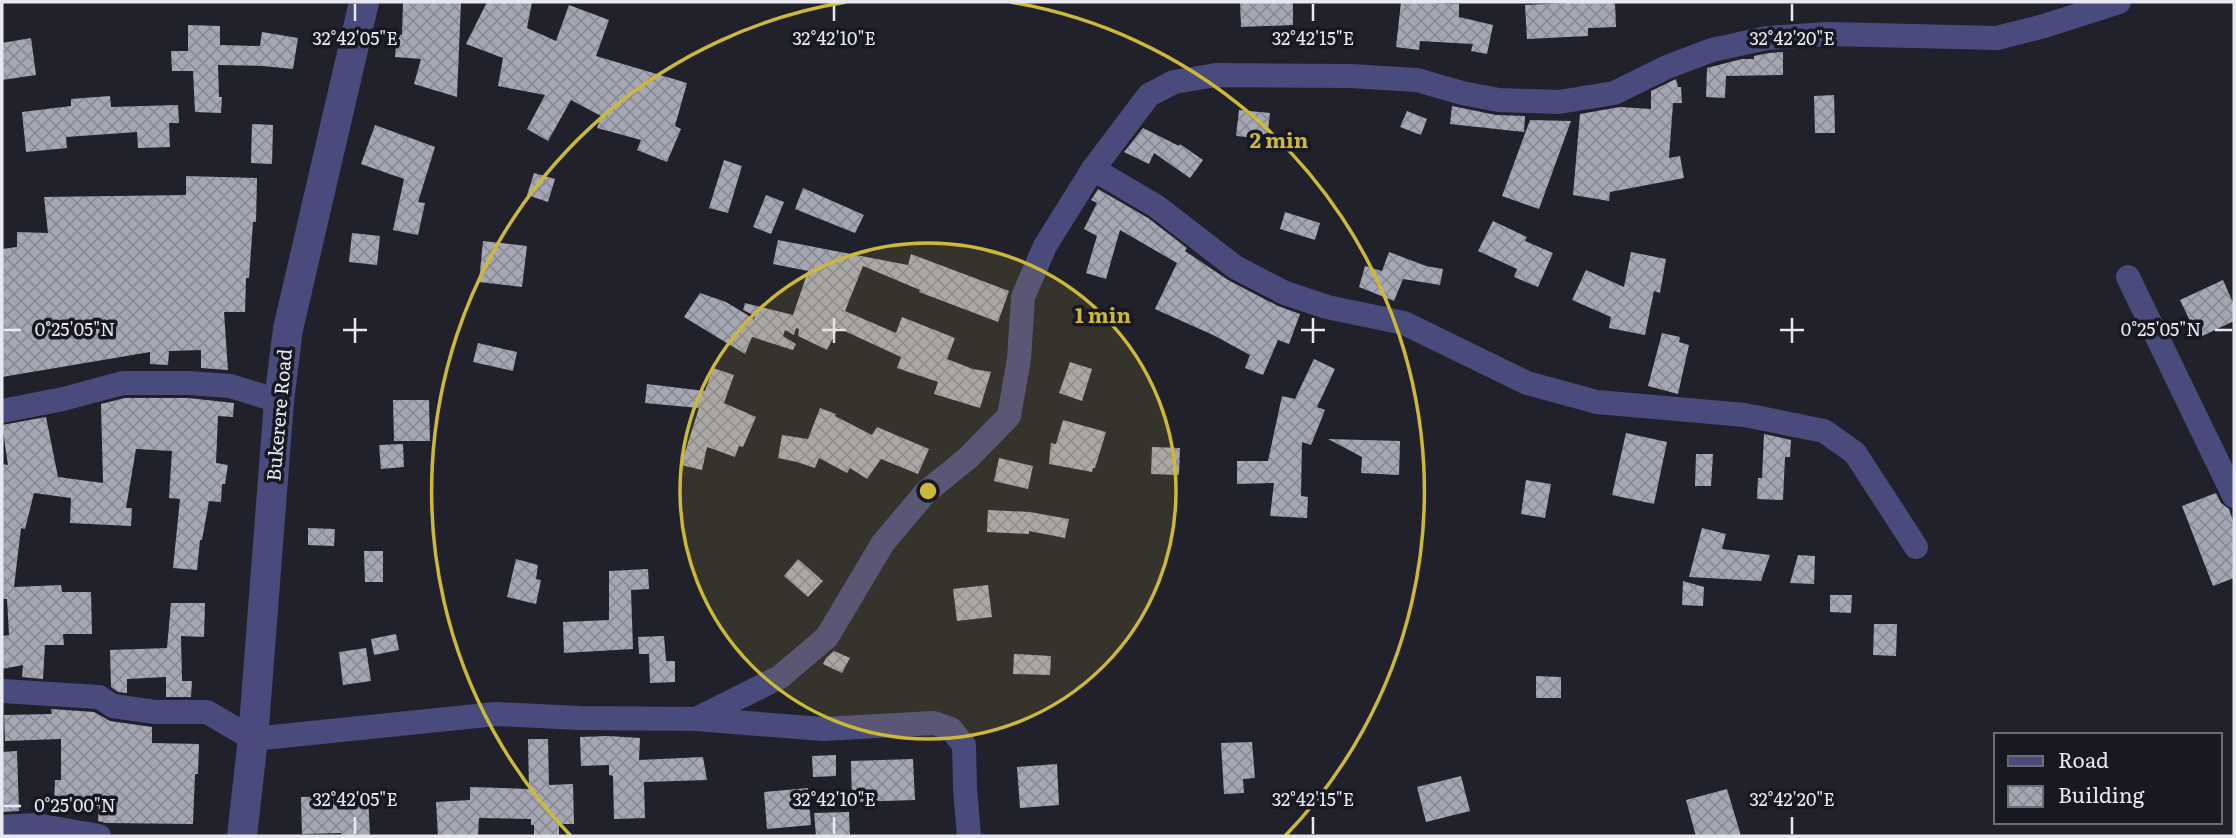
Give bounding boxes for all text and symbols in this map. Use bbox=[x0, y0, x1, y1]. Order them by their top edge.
text: 32°42'05"E bbox=[312, 24, 398, 51]
text: 32°42'10"E bbox=[792, 24, 876, 51]
text: 32°42'15"E bbox=[1272, 24, 1354, 51]
text: 32°42'20"E bbox=[1749, 24, 1835, 51]
text: 2 min bbox=[1250, 123, 1309, 154]
text: 1 min bbox=[1075, 298, 1131, 329]
text: 0°25'05"N bbox=[35, 315, 115, 342]
text: 0°25'05"N bbox=[2121, 315, 2201, 342]
street label: Bukerere Road bbox=[258, 347, 298, 482]
centre of rings bbox=[916, 479, 940, 503]
legend bbox=[1994, 733, 2222, 824]
text: Road bbox=[2058, 743, 2109, 774]
text: Building bbox=[2058, 778, 2145, 809]
text: 32°42'05"E bbox=[312, 785, 398, 812]
text: 32°42'10"E bbox=[792, 785, 876, 812]
text: 32°42'15"E bbox=[1272, 785, 1354, 812]
text: 32°42'20"E bbox=[1749, 785, 1835, 812]
text: 0°25'00"N bbox=[34, 791, 116, 818]

